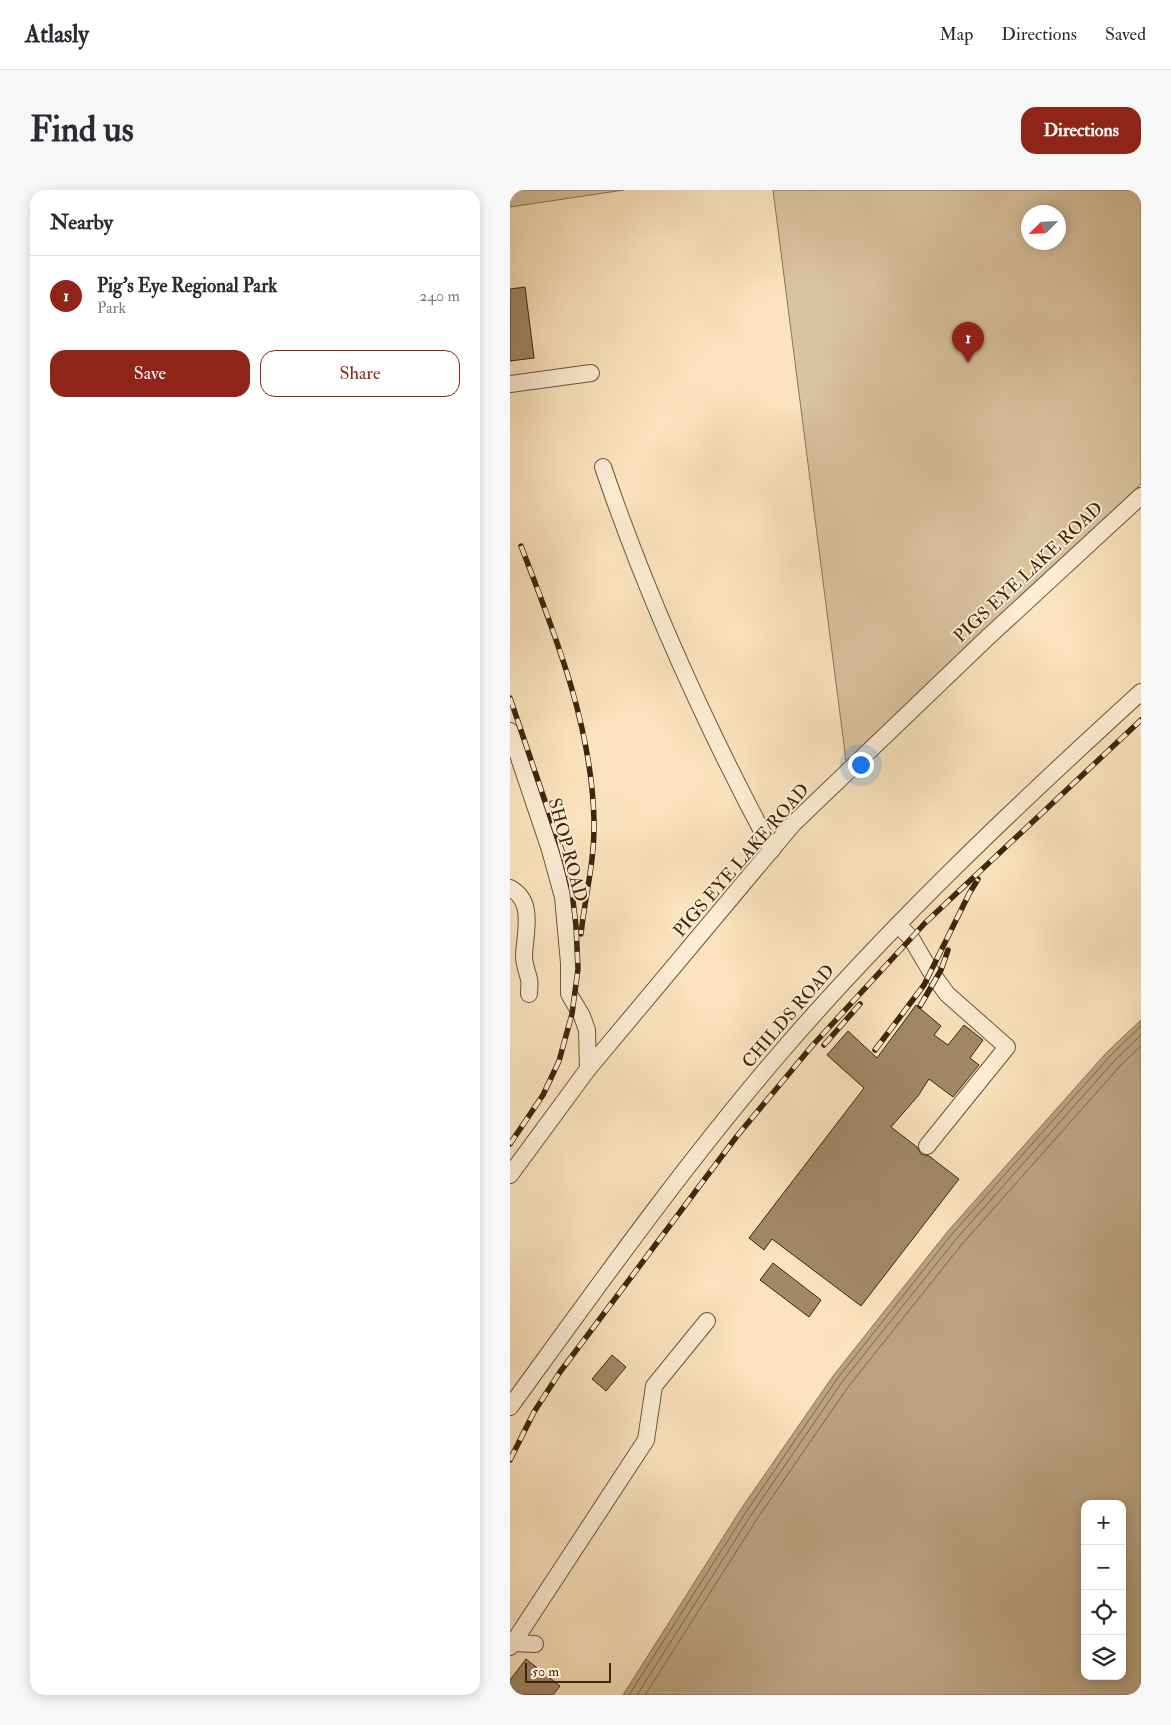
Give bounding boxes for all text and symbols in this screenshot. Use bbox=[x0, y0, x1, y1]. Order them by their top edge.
text: Atlasly bbox=[25, 19, 89, 50]
text: Map bbox=[940, 23, 973, 46]
text: Directions bbox=[1001, 23, 1077, 46]
text: Saved bbox=[1105, 23, 1146, 46]
button: Directions bbox=[1021, 107, 1141, 154]
text: Find us bbox=[30, 108, 134, 152]
north arrow bbox=[1021, 205, 1066, 250]
text: Nearby bbox=[50, 209, 113, 236]
text: Pig's Eye Regional Park bbox=[97, 274, 277, 298]
text: 1 bbox=[63, 286, 69, 306]
text: 240 m bbox=[419, 286, 460, 306]
text: Park bbox=[97, 298, 126, 318]
pin: 1 bbox=[952, 322, 984, 363]
button: Save bbox=[50, 350, 250, 397]
button: Share bbox=[260, 350, 460, 397]
street label: PIGS EYE LAKE ROAD bbox=[949, 497, 1108, 648]
your location bbox=[848, 752, 874, 778]
street label: PIGS EYE LAKE ROAD bbox=[668, 779, 814, 942]
street label: SHOP ROAD bbox=[543, 796, 592, 905]
street label: CHILDS ROAD bbox=[737, 960, 840, 1073]
map controls bbox=[1081, 1500, 1126, 1680]
button: + bbox=[1081, 1500, 1126, 1545]
button: − bbox=[1081, 1545, 1126, 1590]
button: locate bbox=[1081, 1590, 1126, 1635]
button: layers bbox=[1081, 1635, 1126, 1680]
scale bar bbox=[525, 1660, 611, 1683]
text: 50 m bbox=[532, 1663, 559, 1680]

